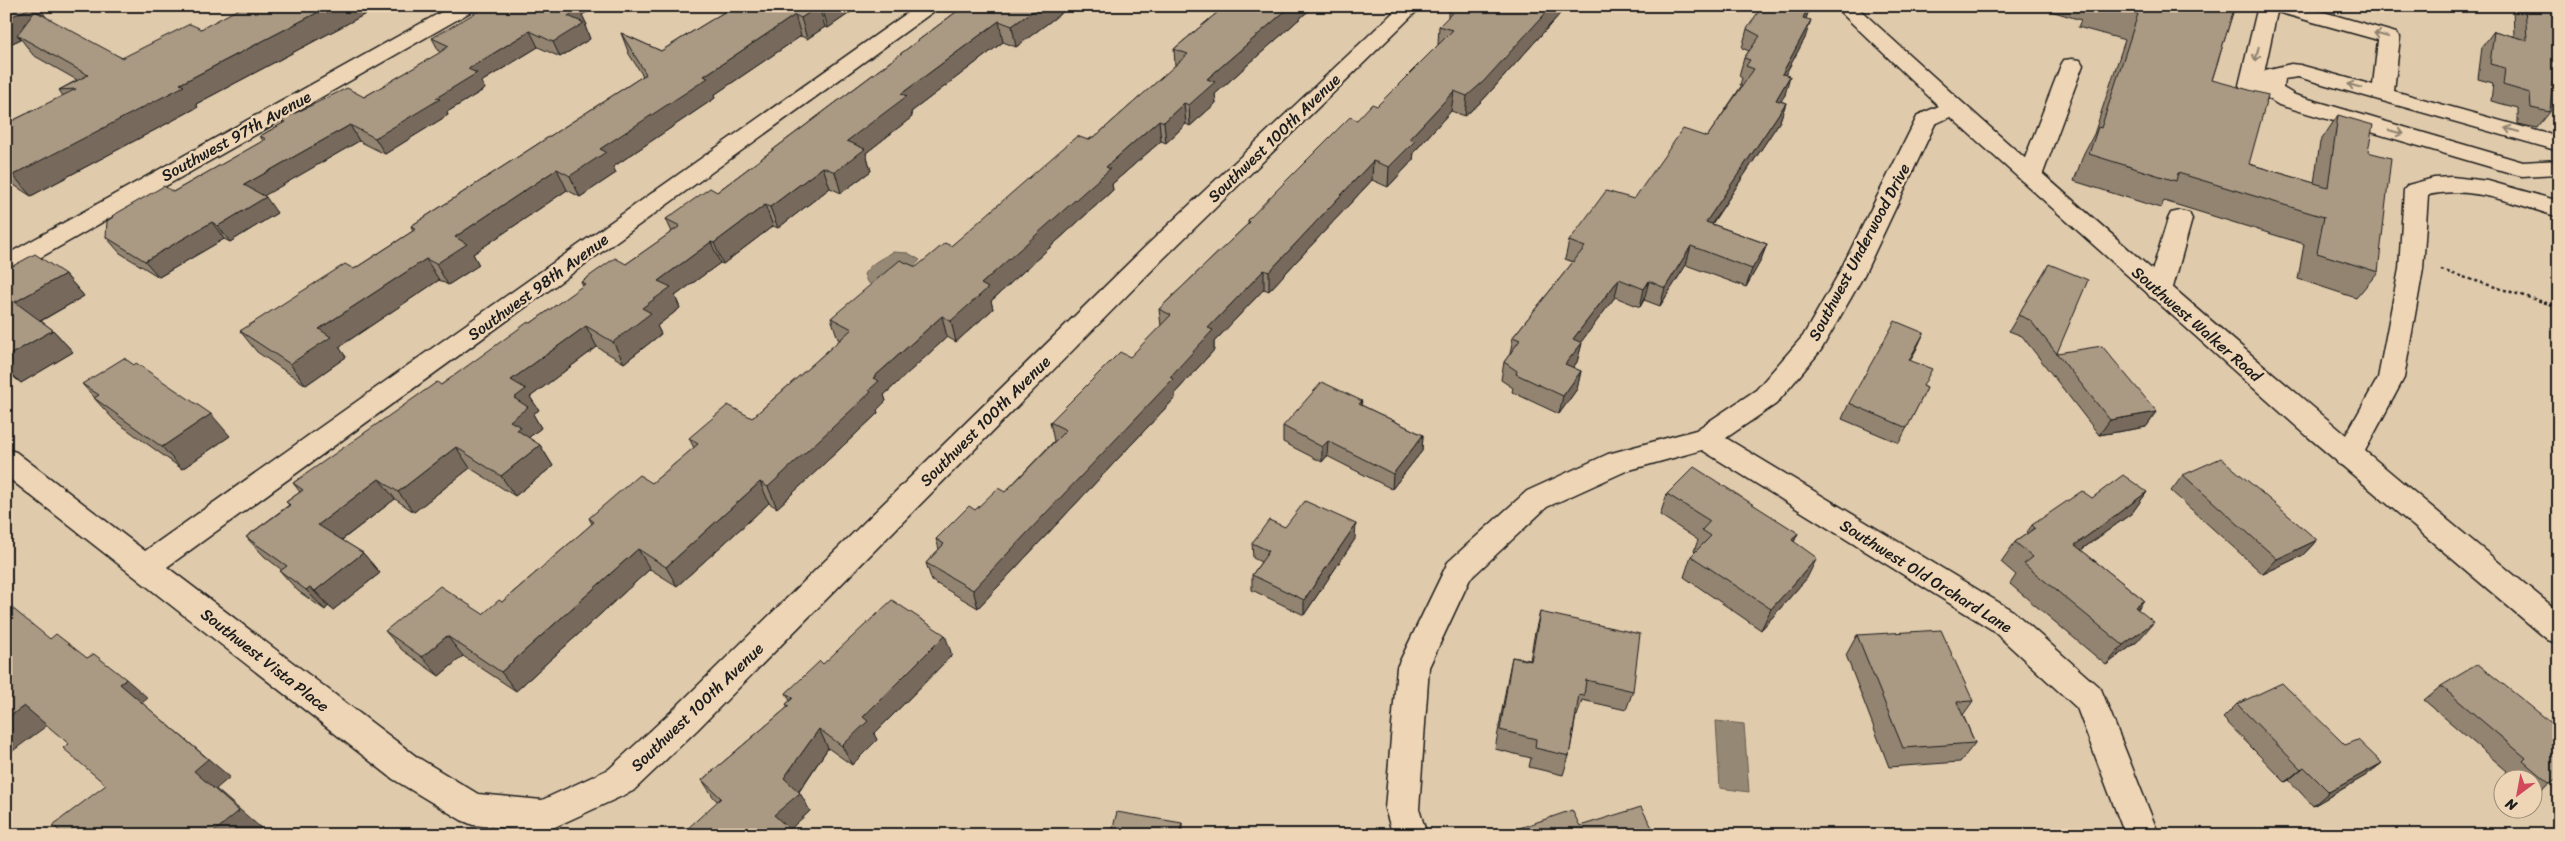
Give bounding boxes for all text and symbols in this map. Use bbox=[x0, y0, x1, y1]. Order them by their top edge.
one-way arrow bbox=[2373, 29, 2389, 39]
one-way arrow bbox=[2252, 45, 2261, 61]
street label: Southwest 100th Avenue bbox=[1200, 66, 1348, 210]
one-way arrow bbox=[2348, 81, 2364, 91]
street label: Southwest 97th Avenue bbox=[155, 82, 317, 190]
one-way arrow bbox=[2504, 125, 2520, 135]
one-way arrow bbox=[2388, 128, 2404, 137]
street label: Southwest Underwood Drive bbox=[1800, 158, 1918, 346]
street label: Southwest 98th Avenue bbox=[461, 225, 615, 348]
street label: Southwest Walker Road bbox=[2125, 259, 2270, 390]
street label: Southwest 100th Avenue bbox=[912, 348, 1058, 494]
street label: Southwest Old Orchard Lane bbox=[1834, 511, 2018, 641]
street label: Southwest Vista Place bbox=[194, 600, 336, 720]
street label: Southwest 100th Avenue bbox=[623, 635, 771, 779]
north arrow bbox=[2492, 768, 2542, 818]
text: N bbox=[2500, 791, 2523, 818]

